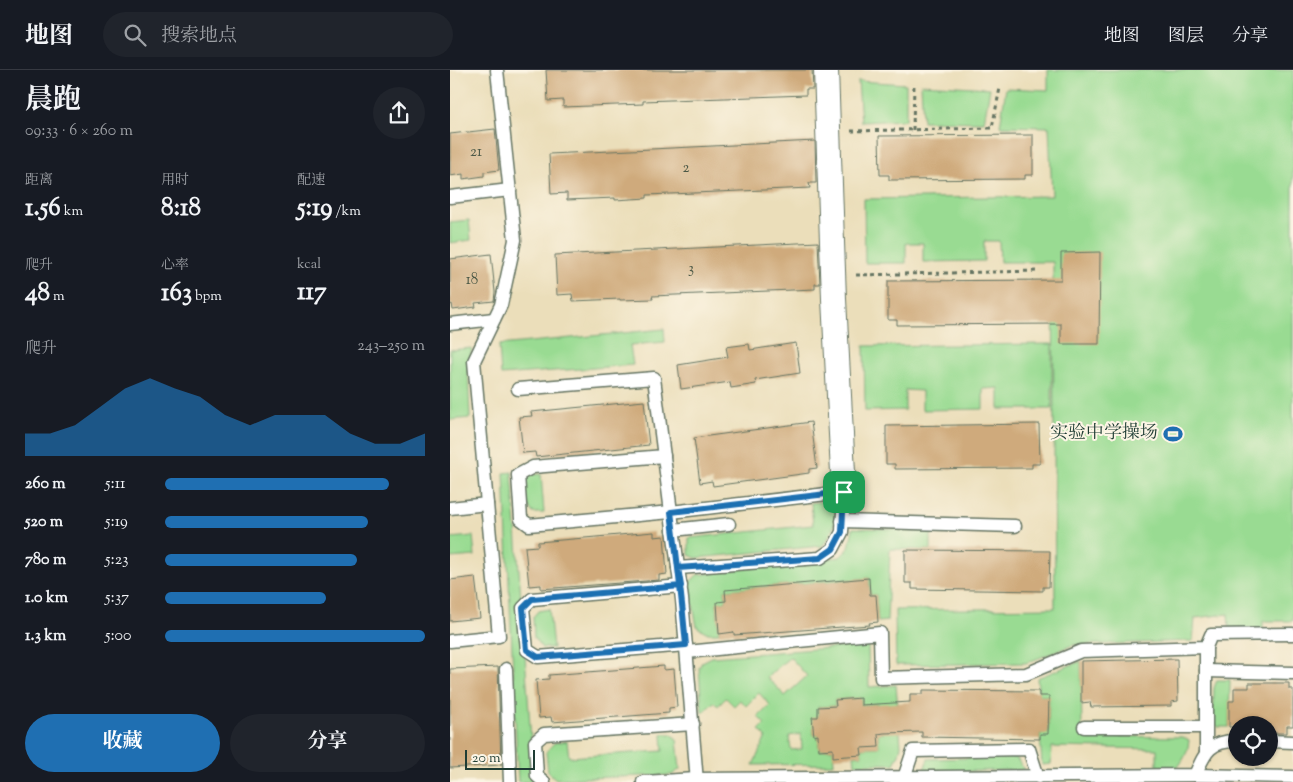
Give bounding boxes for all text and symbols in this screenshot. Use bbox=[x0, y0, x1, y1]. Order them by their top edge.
search box bbox=[103, 12, 453, 57]
text: 地图 bbox=[25, 20, 73, 54]
icon: search bbox=[121, 21, 149, 49]
text: 搜索地点 bbox=[161, 23, 237, 50]
text: 地图 bbox=[1104, 24, 1140, 50]
text: 图层 bbox=[1168, 24, 1204, 50]
text: 分享 bbox=[1232, 24, 1268, 50]
text: 晨跑 bbox=[25, 81, 81, 121]
button: share bbox=[373, 87, 425, 139]
text: 09:33 · 6 × 260 m bbox=[25, 120, 133, 143]
house number: 21 bbox=[470, 142, 482, 163]
house number: 2 bbox=[682, 158, 690, 179]
text: 距离 bbox=[25, 171, 53, 191]
text: 用时 bbox=[161, 171, 189, 191]
text: 配速 bbox=[297, 171, 325, 191]
text: 1.56 bbox=[25, 191, 61, 227]
text: 8:18 bbox=[161, 191, 201, 227]
text: 5:19 bbox=[297, 191, 332, 227]
text: km bbox=[61, 202, 83, 222]
text: /km bbox=[332, 202, 361, 222]
text: kcal bbox=[297, 255, 321, 275]
text: 爬升 bbox=[25, 256, 53, 276]
text: 心率 bbox=[161, 256, 189, 276]
house number: 3 bbox=[688, 259, 694, 280]
house number: 18 bbox=[466, 270, 478, 291]
text: 117 bbox=[297, 275, 327, 311]
text: 48 bbox=[25, 276, 50, 312]
text: 163 bbox=[161, 276, 192, 312]
text: m bbox=[50, 287, 65, 307]
text: bpm bbox=[192, 287, 222, 307]
text: 243–250 m bbox=[357, 335, 425, 358]
text: 爬升 bbox=[25, 338, 57, 361]
place label: 实验中学操场 bbox=[1050, 421, 1158, 447]
sports icon: 实验中学操场 bbox=[1162, 423, 1184, 445]
pin bbox=[823, 471, 865, 513]
text: 260 m bbox=[25, 473, 66, 496]
text: 5:11 bbox=[105, 473, 126, 496]
icon: arrive bbox=[830, 478, 858, 506]
text: 520 m bbox=[25, 511, 63, 534]
text: 5:19 bbox=[105, 511, 128, 534]
text: 780 m bbox=[25, 549, 66, 572]
text: 5:23 bbox=[105, 549, 129, 572]
text: 1.0 km bbox=[25, 587, 68, 610]
text: 5:37 bbox=[105, 587, 129, 610]
text: 1.3 km bbox=[25, 625, 66, 648]
text: 5:00 bbox=[105, 625, 131, 648]
button: 收藏 bbox=[25, 714, 220, 772]
button: 分享 bbox=[230, 714, 425, 772]
map controls bbox=[1228, 716, 1278, 766]
button: locate bbox=[1228, 716, 1278, 766]
scale bar bbox=[465, 747, 535, 770]
text: 20 m bbox=[472, 749, 501, 769]

